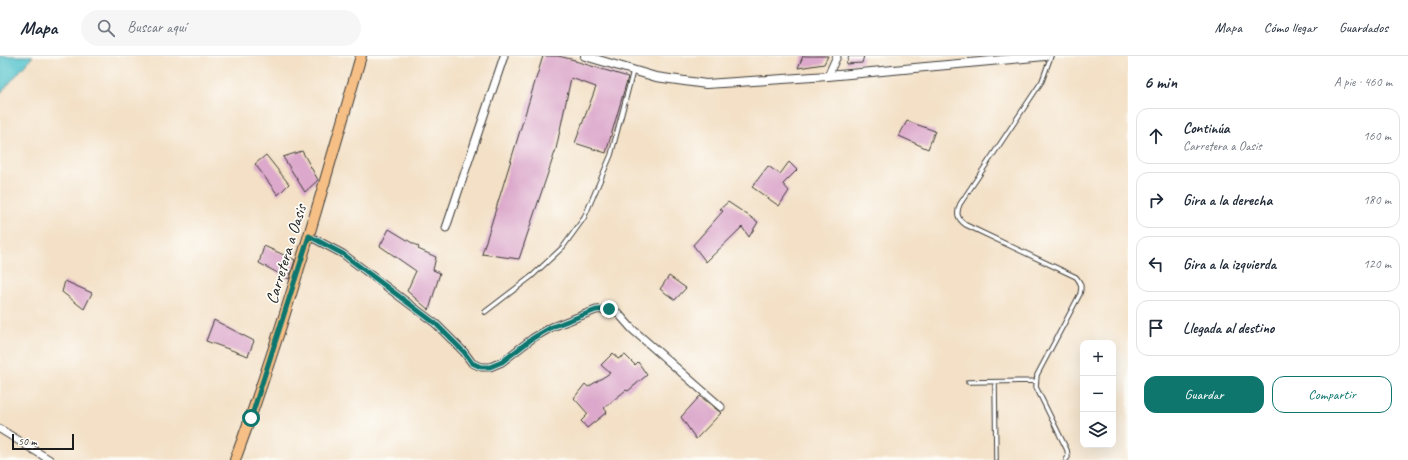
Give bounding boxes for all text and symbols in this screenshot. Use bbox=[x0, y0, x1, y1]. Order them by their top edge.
search box bbox=[81, 10, 361, 46]
text: Mapa bbox=[20, 16, 57, 40]
icon: search bbox=[95, 17, 117, 39]
text: Buscar aquí bbox=[127, 18, 186, 37]
text: Mapa bbox=[1215, 19, 1242, 36]
text: Cómo llegar bbox=[1264, 19, 1317, 36]
text: Guardados bbox=[1339, 19, 1388, 36]
text: 6 min bbox=[1144, 72, 1177, 93]
text: A pie · 460 m bbox=[1334, 74, 1392, 90]
text: Continúa bbox=[1183, 119, 1230, 138]
icon: ahead bbox=[1145, 125, 1167, 147]
text: 160 m bbox=[1363, 128, 1391, 144]
text: Carretera a Oasis bbox=[1183, 138, 1262, 154]
icon: right bbox=[1145, 189, 1167, 211]
text: Gira a la derecha bbox=[1183, 191, 1272, 210]
text: 180 m bbox=[1363, 192, 1391, 208]
street label: Carretera a Oasis bbox=[261, 201, 311, 306]
icon: left bbox=[1145, 253, 1167, 275]
text: Gira a la izquierda bbox=[1183, 255, 1276, 274]
text: 120 m bbox=[1363, 256, 1391, 272]
route end bbox=[600, 300, 618, 318]
icon: arrive bbox=[1145, 317, 1167, 339]
text: Llegada al destino bbox=[1183, 319, 1274, 338]
map controls bbox=[1080, 340, 1116, 448]
button: + bbox=[1080, 340, 1116, 376]
button: − bbox=[1080, 376, 1116, 412]
button: Guardar bbox=[1144, 376, 1264, 413]
button: Compartir bbox=[1272, 376, 1392, 413]
route start bbox=[242, 409, 260, 427]
button: layers bbox=[1080, 412, 1116, 448]
scale bar bbox=[12, 432, 74, 451]
text: 50 m bbox=[18, 434, 37, 448]

